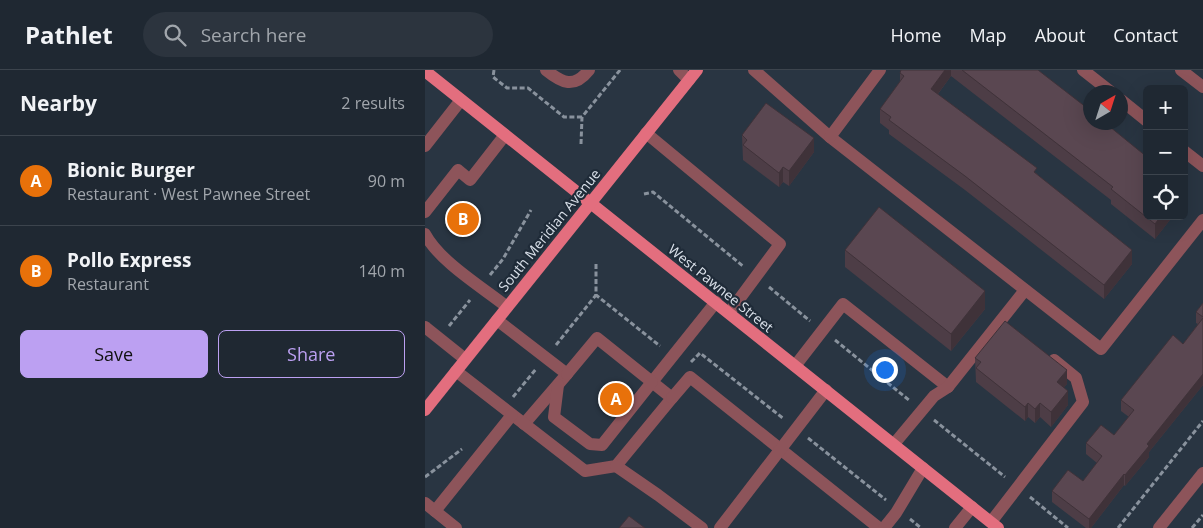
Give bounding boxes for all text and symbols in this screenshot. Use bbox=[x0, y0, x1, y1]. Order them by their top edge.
search box bbox=[143, 12, 493, 57]
text: Pathlet bbox=[25, 18, 113, 51]
icon: search bbox=[161, 21, 189, 49]
text: Search here bbox=[201, 22, 307, 48]
text: Home bbox=[891, 23, 941, 47]
text: Map bbox=[969, 23, 1007, 47]
text: About bbox=[1035, 23, 1085, 47]
text: Contact bbox=[1113, 23, 1178, 47]
north arrow bbox=[1083, 85, 1128, 130]
map controls bbox=[1143, 85, 1188, 220]
button: + bbox=[1143, 85, 1188, 130]
text: Nearby bbox=[20, 89, 97, 117]
text: 2 results bbox=[341, 92, 405, 114]
button: − bbox=[1143, 130, 1188, 175]
text: Bionic Burger bbox=[67, 157, 195, 183]
street label: South Meridian Avenue bbox=[494, 165, 604, 295]
text: A bbox=[30, 170, 42, 192]
text: 90 m bbox=[368, 170, 405, 192]
button: locate bbox=[1143, 175, 1188, 220]
text: Restaurant · West Pawnee Street bbox=[67, 183, 310, 205]
pin: B bbox=[447, 200, 479, 238]
street label: West Pawnee Street bbox=[664, 240, 778, 336]
text: Pollo Express bbox=[67, 247, 191, 273]
text: B bbox=[31, 260, 41, 282]
text: 140 m bbox=[359, 260, 405, 282]
text: Restaurant bbox=[67, 273, 149, 295]
button: Save bbox=[20, 330, 208, 378]
button: Share bbox=[218, 330, 405, 378]
your location bbox=[872, 357, 898, 383]
pin: A bbox=[600, 380, 632, 418]

